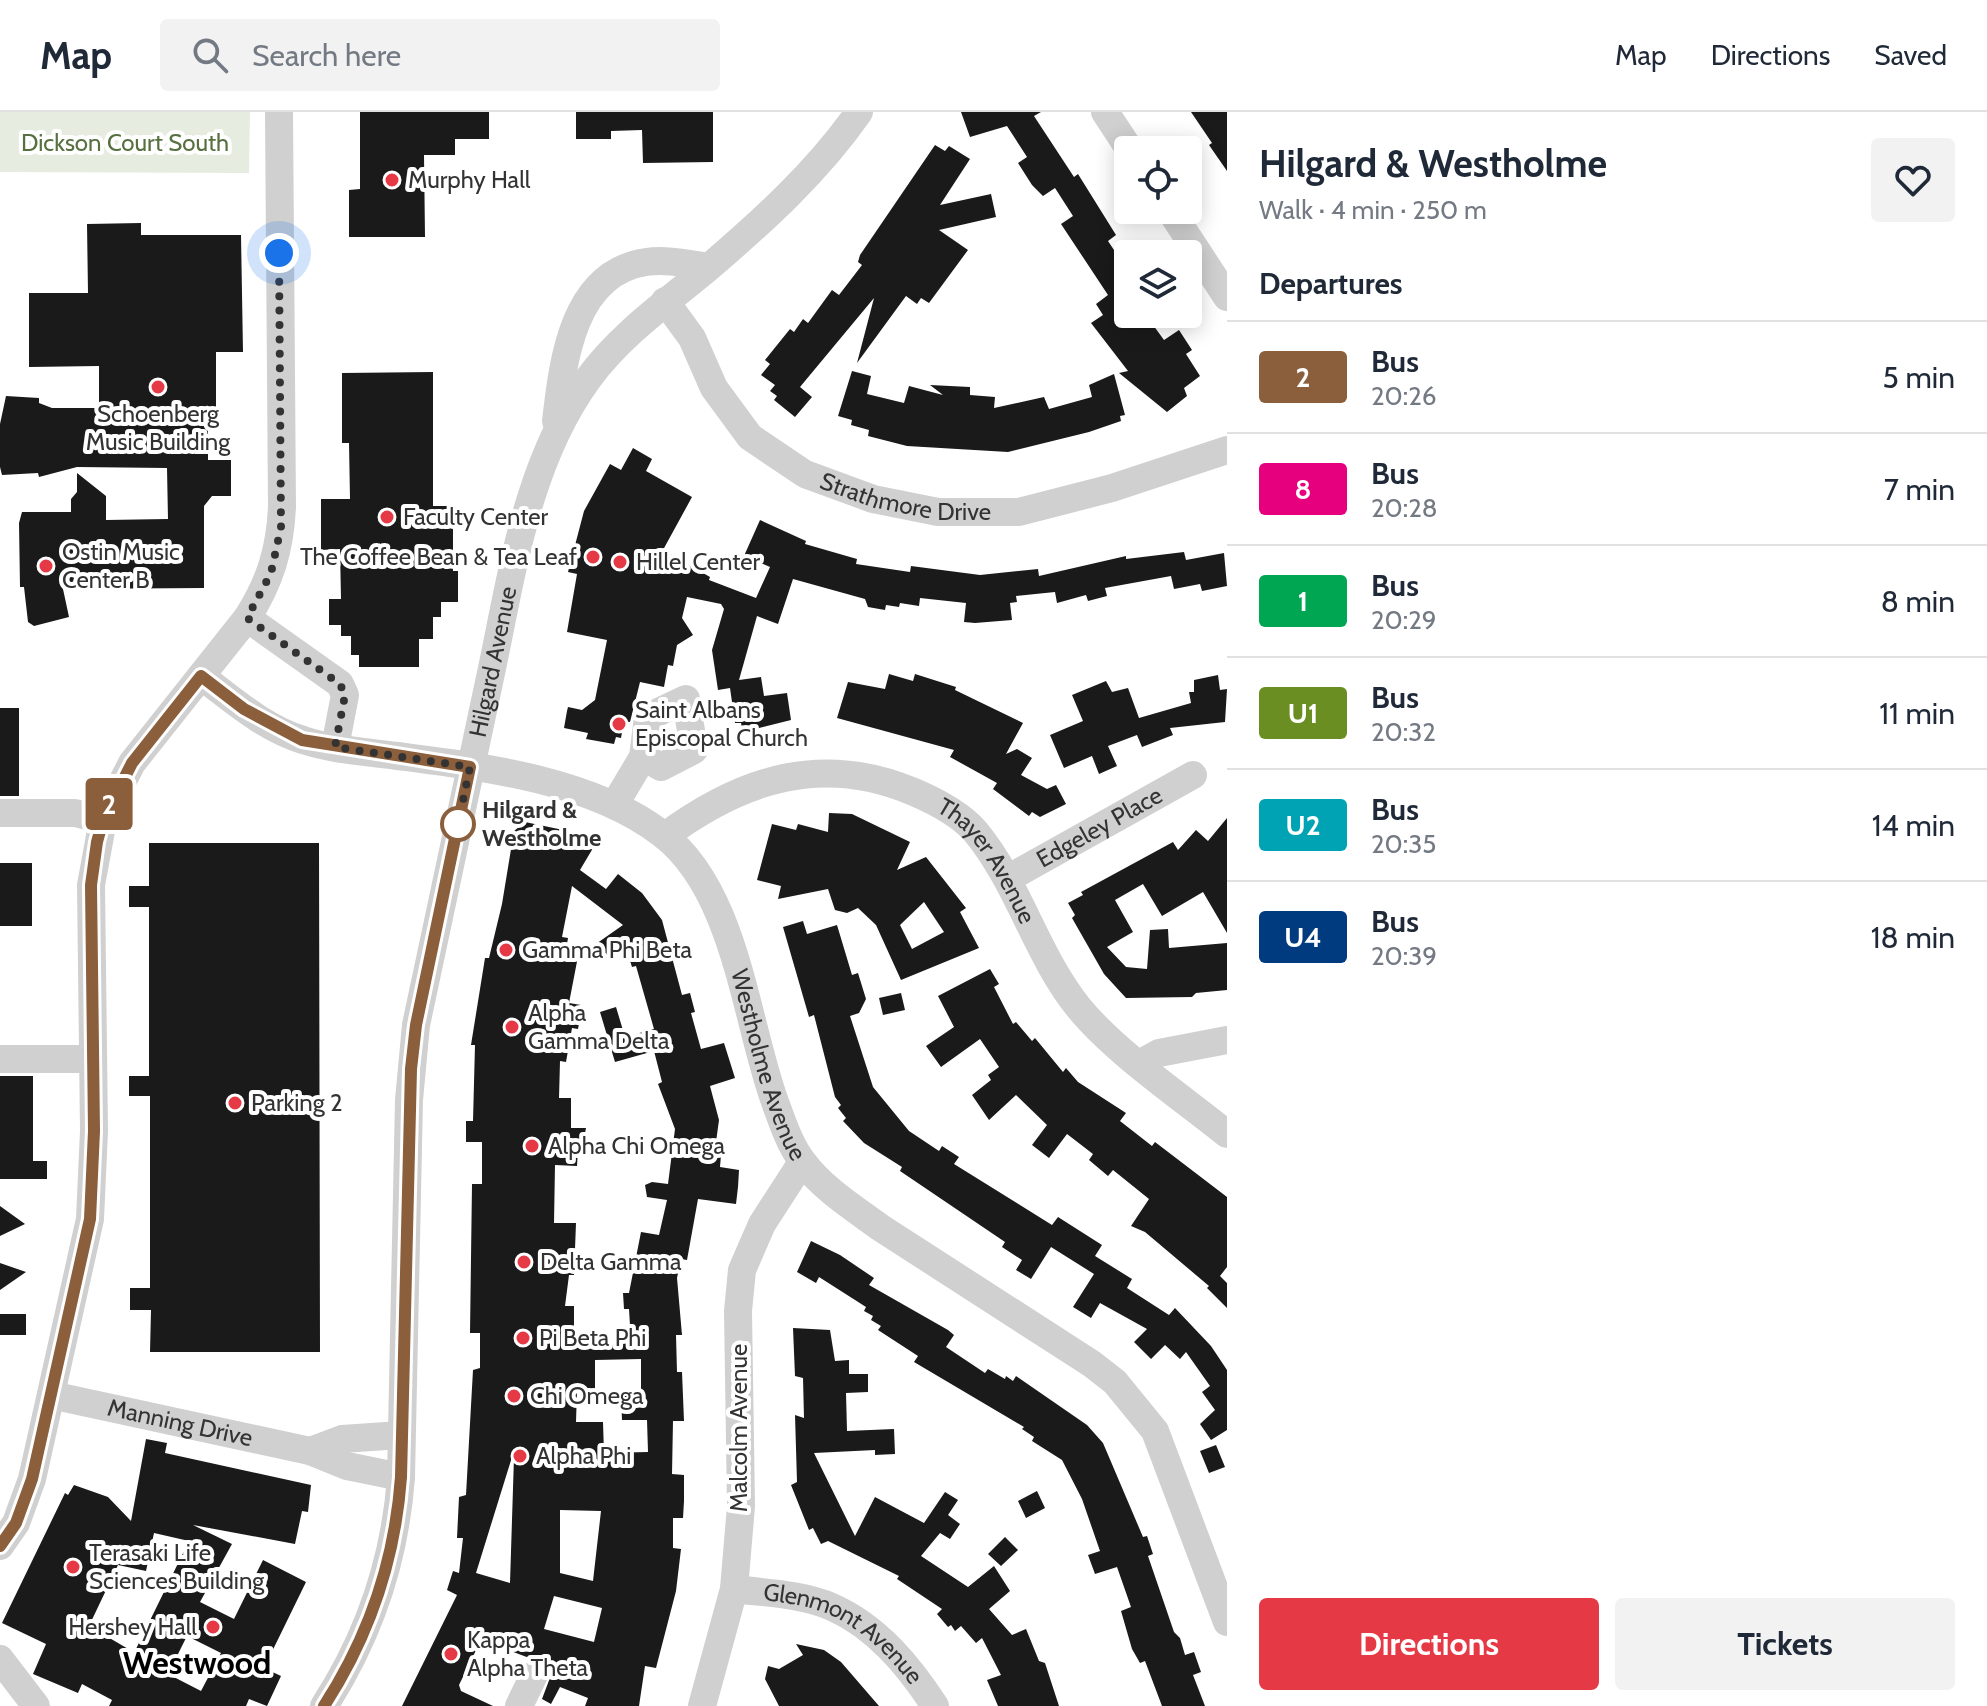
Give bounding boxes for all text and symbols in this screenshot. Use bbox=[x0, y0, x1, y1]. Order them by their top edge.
search box bbox=[160, 19, 720, 91]
text: Map bbox=[40, 32, 112, 79]
icon: search bbox=[188, 33, 232, 77]
text: Search here bbox=[252, 37, 401, 74]
text: Map bbox=[1615, 38, 1667, 72]
text: Directions bbox=[1711, 38, 1830, 72]
text: Saved bbox=[1874, 38, 1947, 72]
park label: Dickson Court South bbox=[21, 128, 229, 157]
map controls bbox=[1114, 136, 1202, 328]
button: locate bbox=[1114, 136, 1202, 224]
button: heart bbox=[1871, 138, 1955, 222]
text: Hilgard & Westholme bbox=[1259, 140, 1607, 187]
place label: Murphy Hall bbox=[408, 165, 531, 194]
marker: Murphy Hall bbox=[383, 171, 401, 189]
text: Walk · 4 min · 250 m bbox=[1259, 194, 1487, 226]
your location bbox=[259, 233, 299, 273]
button: layers bbox=[1114, 240, 1202, 328]
text: Departures bbox=[1259, 265, 1403, 302]
text: Bus bbox=[1371, 343, 1419, 380]
text: 5 min bbox=[1883, 359, 1955, 396]
text: 2 bbox=[1296, 360, 1310, 394]
marker: Schoenberg Music Building bbox=[149, 378, 167, 396]
text: 20:26 bbox=[1371, 380, 1437, 412]
place label: Schoenberg Music Building bbox=[86, 399, 231, 456]
text: Bus bbox=[1371, 455, 1419, 492]
street label: Strathmore Drive bbox=[816, 466, 991, 526]
text: 7 min bbox=[1884, 471, 1955, 508]
text: 8 bbox=[1295, 472, 1311, 506]
text: 20:28 bbox=[1371, 492, 1438, 524]
place label: Faculty Center bbox=[403, 502, 549, 531]
marker: Faculty Center bbox=[378, 508, 396, 526]
place label: Ostin Music Center B bbox=[62, 537, 180, 594]
place label: The Coffee Bean & Tea Leaf bbox=[300, 542, 577, 571]
place label: Hillel Center bbox=[636, 547, 761, 576]
marker: The Coffee Bean & Tea Leaf bbox=[584, 548, 602, 566]
marker: Hillel Center bbox=[611, 553, 629, 571]
marker: Ostin Music Center B bbox=[37, 557, 55, 575]
text: Bus bbox=[1371, 567, 1419, 604]
text: 8 min bbox=[1881, 583, 1955, 620]
street label: Hilgard Avenue bbox=[463, 584, 522, 740]
text: 1 bbox=[1298, 584, 1308, 618]
text: 20:29 bbox=[1371, 604, 1437, 636]
text: Bus bbox=[1371, 679, 1419, 716]
place label: Saint Albans Episcopal Church bbox=[635, 695, 808, 752]
text: 11 min bbox=[1879, 695, 1955, 732]
text: U1 bbox=[1288, 696, 1318, 730]
marker: Saint Albans Episcopal Church bbox=[610, 715, 628, 733]
text: 20:32 bbox=[1371, 716, 1436, 748]
line badge: 2 bbox=[83, 778, 135, 830]
street label: Edgeley Place bbox=[1031, 780, 1167, 874]
text: 2 bbox=[102, 787, 116, 821]
street label: Thayer Avenue bbox=[933, 791, 1042, 928]
text: Bus bbox=[1371, 791, 1419, 828]
place label: Hilgard & Westholme bbox=[482, 795, 601, 852]
marker: Hilgard & Westholme bbox=[441, 807, 475, 841]
text: 14 min bbox=[1872, 807, 1955, 844]
text: U2 bbox=[1286, 808, 1320, 842]
text: 20:35 bbox=[1371, 828, 1436, 860]
text: Bus bbox=[1371, 903, 1419, 940]
text: 18 min bbox=[1871, 919, 1955, 956]
text: U4 bbox=[1284, 920, 1322, 954]
place label: Gamma Phi Beta bbox=[522, 935, 692, 964]
text: 20:39 bbox=[1371, 940, 1437, 972]
marker: Gamma Phi Beta bbox=[497, 941, 515, 959]
street label: Westholme Avenue bbox=[725, 966, 813, 1166]
place label: Alpha Gamma Delta bbox=[528, 998, 670, 1055]
marker: Alpha Gamma Delta bbox=[503, 1018, 521, 1036]
place label: Parking 2 bbox=[251, 1088, 343, 1117]
marker: Parking 2 bbox=[226, 1094, 244, 1112]
place label: Alpha Chi Omega bbox=[548, 1131, 725, 1160]
marker: Alpha Chi Omega bbox=[523, 1137, 541, 1155]
place label: Delta Gamma bbox=[540, 1247, 682, 1276]
marker: Delta Gamma bbox=[515, 1253, 533, 1271]
place label: Pi Beta Phi bbox=[539, 1323, 646, 1352]
marker: Pi Beta Phi bbox=[514, 1329, 532, 1347]
street label: Malcolm Avenue bbox=[724, 1344, 753, 1512]
place label: Chi Omega bbox=[530, 1381, 644, 1410]
marker: Chi Omega bbox=[505, 1387, 523, 1405]
street label: Manning Drive bbox=[105, 1393, 255, 1452]
place label: Alpha Phi bbox=[536, 1441, 631, 1470]
marker: Alpha Phi bbox=[511, 1447, 529, 1465]
place label: Terasaki Life Sciences Building bbox=[89, 1538, 265, 1595]
marker: Terasaki Life Sciences Building bbox=[64, 1558, 82, 1576]
street label: Glenmont Avenue bbox=[762, 1577, 929, 1689]
button: Directions bbox=[1259, 1598, 1599, 1690]
button: Tickets bbox=[1615, 1598, 1955, 1690]
place label: Hershey Hall bbox=[68, 1612, 197, 1641]
marker: Hershey Hall bbox=[204, 1618, 222, 1636]
place label: Kappa Alpha Theta bbox=[467, 1625, 589, 1682]
district label: Westwood bbox=[123, 1643, 271, 1682]
marker: Kappa Alpha Theta bbox=[442, 1645, 460, 1663]

